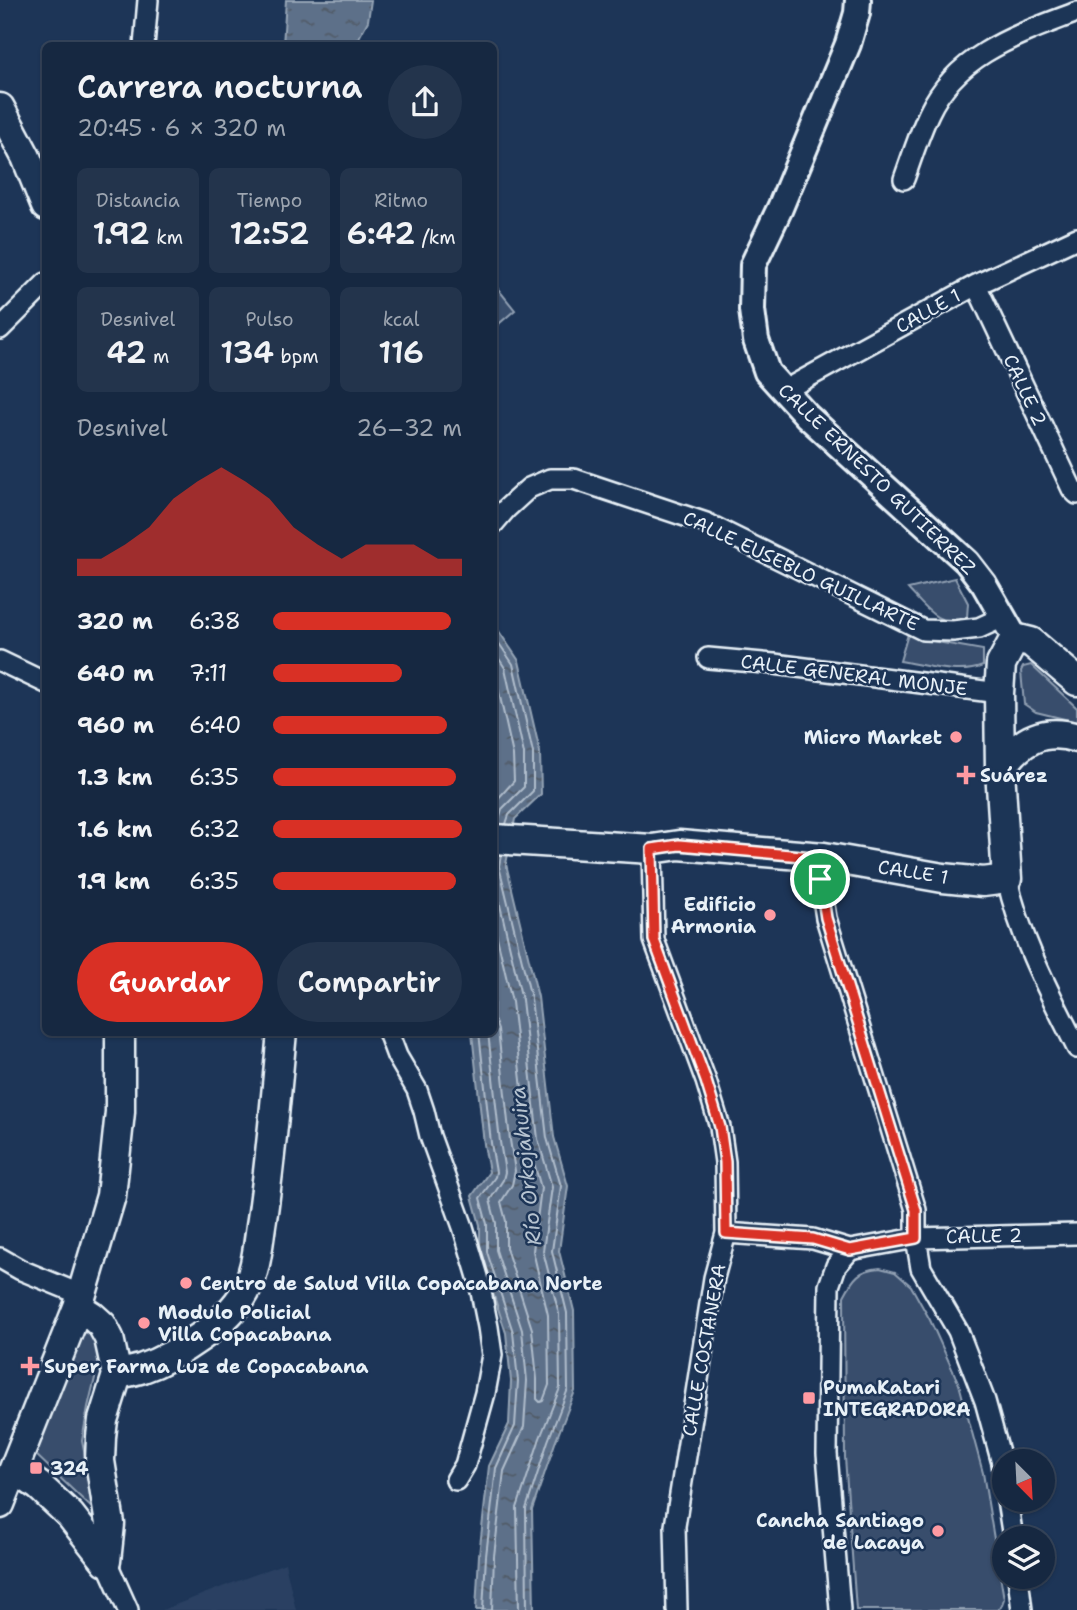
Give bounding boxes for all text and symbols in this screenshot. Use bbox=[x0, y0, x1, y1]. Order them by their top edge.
text: Carrera nocturna bbox=[77, 65, 362, 108]
button: share bbox=[388, 65, 462, 139]
text: 20:45 · 6 × 320 m bbox=[77, 113, 286, 143]
text: Distancia bbox=[96, 188, 180, 213]
text: Tiempo bbox=[237, 188, 302, 213]
text: Ritmo bbox=[374, 188, 428, 213]
text: 1.92 bbox=[92, 213, 150, 254]
text: 12:52 bbox=[230, 213, 309, 254]
text: 6:42 bbox=[347, 213, 415, 254]
text: km bbox=[150, 225, 183, 250]
text: /km bbox=[415, 225, 456, 250]
street label: CALLE 1 bbox=[891, 283, 965, 339]
text: Desnivel bbox=[100, 307, 175, 332]
text: Pulso bbox=[245, 307, 294, 332]
text: kcal bbox=[383, 307, 420, 332]
text: 42 bbox=[106, 332, 147, 373]
text: 134 bbox=[220, 332, 274, 373]
text: 116 bbox=[378, 332, 424, 373]
text: m bbox=[147, 344, 169, 369]
text: bpm bbox=[274, 344, 319, 369]
street label: CALLE 2 bbox=[998, 350, 1052, 430]
street label: CALLE ERNESTO GUTIERREZ bbox=[773, 378, 981, 580]
text: Desnivel bbox=[77, 413, 168, 443]
text: 26–32 m bbox=[356, 413, 462, 443]
street label: CALLE EUSEBLO GUILLARTE bbox=[679, 505, 923, 637]
text: 320 m bbox=[77, 606, 153, 636]
text: 6:38 bbox=[189, 606, 241, 636]
street label: CALLE GENERAL MONJE bbox=[739, 649, 969, 701]
text: 640 m bbox=[77, 658, 154, 688]
text: 7:11 bbox=[189, 658, 227, 688]
text: 960 m bbox=[77, 710, 154, 740]
text: 6:40 bbox=[189, 710, 241, 740]
place label: Micro Market bbox=[804, 725, 942, 750]
marker: Micro Market bbox=[948, 729, 964, 745]
text: 1.3 km bbox=[77, 762, 152, 792]
text: 6:35 bbox=[189, 762, 239, 792]
place label: Suárez bbox=[980, 763, 1048, 788]
marker: Suárez bbox=[958, 767, 974, 783]
text: 1.6 km bbox=[77, 814, 152, 844]
text: 6:32 bbox=[189, 814, 240, 844]
pin bbox=[790, 849, 850, 909]
street label: CALLE 1 bbox=[876, 854, 950, 890]
icon: arrive bbox=[801, 860, 839, 898]
text: 1.9 km bbox=[77, 866, 150, 896]
text: 6:35 bbox=[189, 866, 239, 896]
place label: Edificio Armonia bbox=[671, 892, 756, 939]
marker: Edificio Armonia bbox=[762, 907, 778, 923]
button: Guardar bbox=[77, 942, 263, 1022]
button: Compartir bbox=[277, 942, 462, 1022]
water label: Río Orkojahuira bbox=[504, 1085, 548, 1247]
street label: CALLE 2 bbox=[946, 1223, 1022, 1249]
street label: CALLE COSTANERA bbox=[677, 1262, 732, 1438]
place label: Centro de Salud Villa Copacabana Norte bbox=[200, 1271, 603, 1296]
marker: Centro de Salud Villa Copacabana Norte bbox=[178, 1275, 194, 1291]
place label: Modulo Policial Villa Copacabana bbox=[158, 1300, 331, 1347]
marker: Modulo Policial Villa Copacabana bbox=[136, 1315, 152, 1331]
place label: Super Farma Luz de Copacabana bbox=[44, 1354, 369, 1379]
marker: Super Farma Luz de Copacabana bbox=[22, 1358, 38, 1374]
place label: PumaKatari INTEGRADORA bbox=[823, 1375, 971, 1422]
marker: PumaKatari INTEGRADORA bbox=[801, 1390, 817, 1406]
north arrow bbox=[992, 1449, 1055, 1512]
map controls bbox=[992, 1449, 1055, 1589]
place label: 324 bbox=[50, 1456, 89, 1481]
marker: 324 bbox=[28, 1460, 44, 1476]
place label: Cancha Santiago de Lacaya bbox=[756, 1508, 924, 1555]
marker: Cancha Santiago de Lacaya bbox=[930, 1523, 946, 1539]
button: layers bbox=[992, 1526, 1055, 1589]

